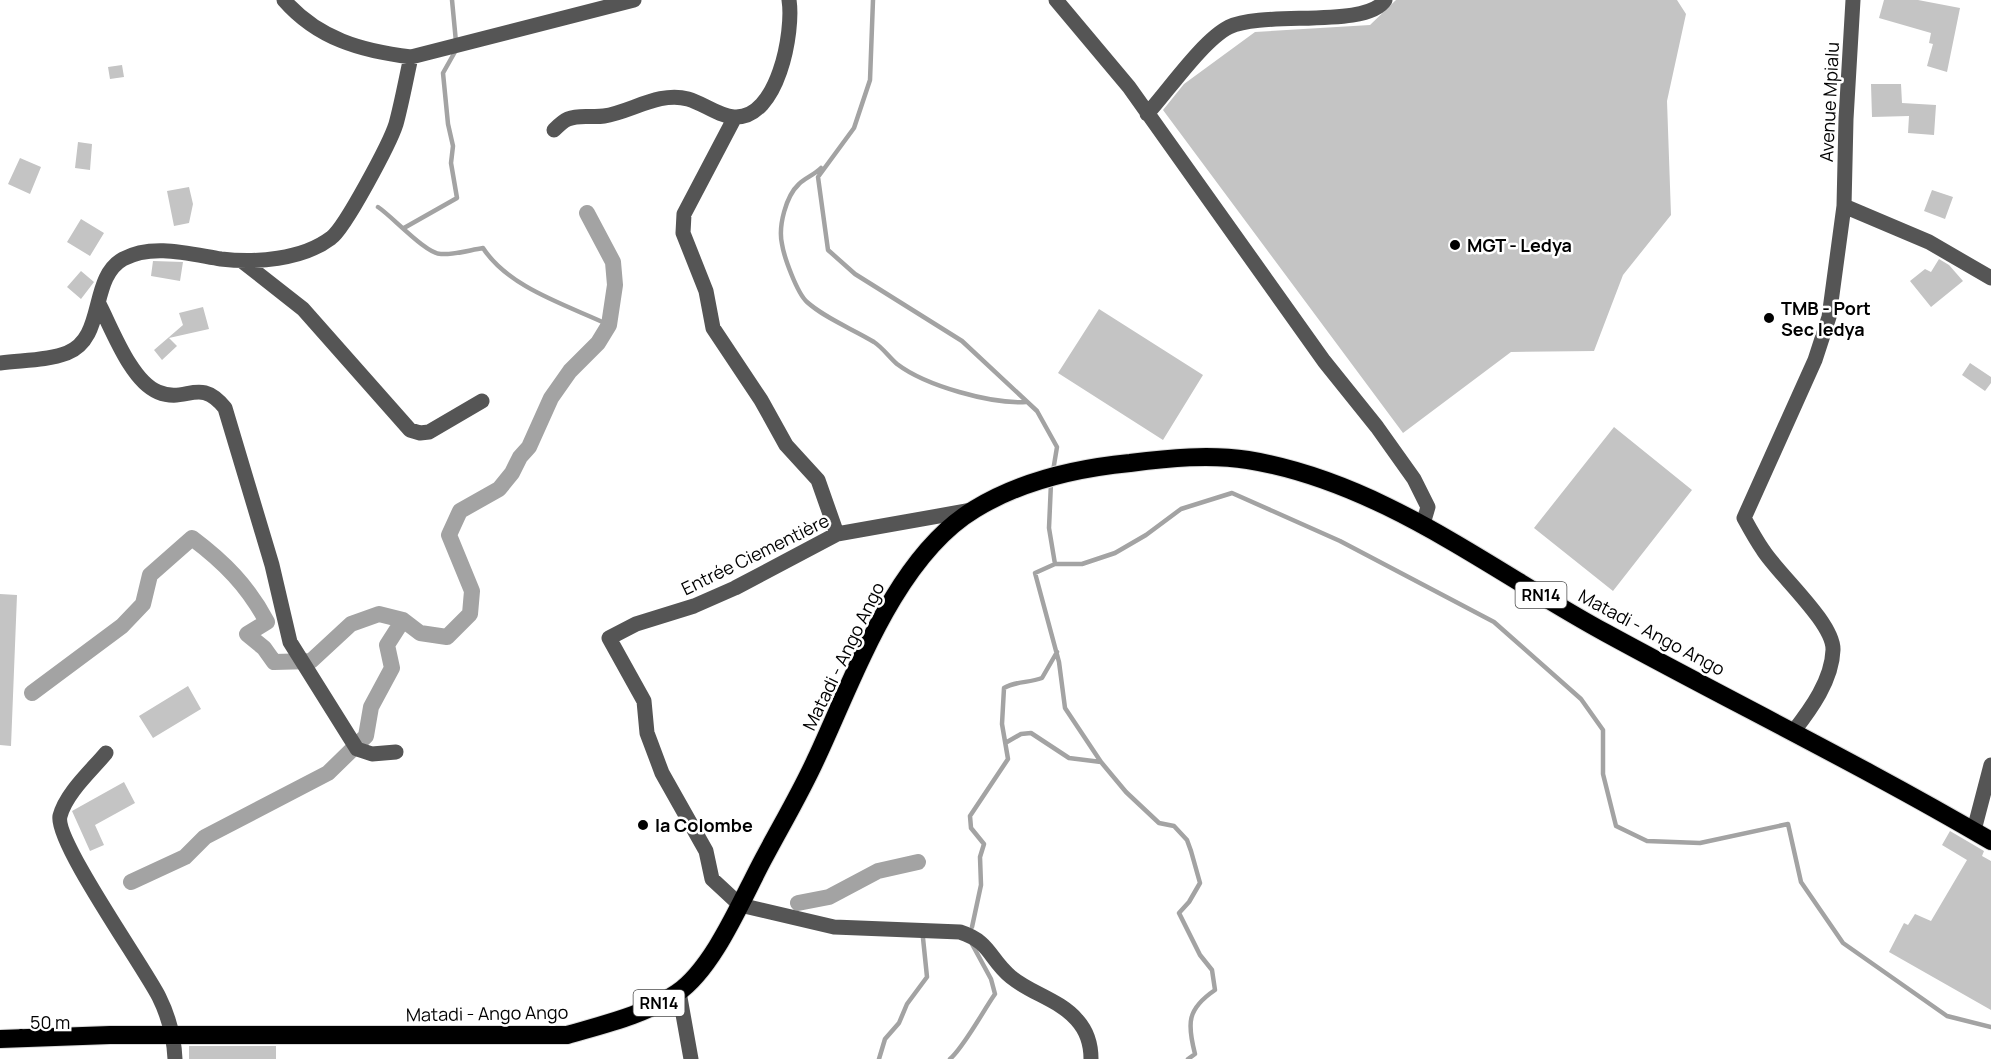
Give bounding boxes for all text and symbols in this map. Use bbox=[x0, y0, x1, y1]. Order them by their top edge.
street label: Avenue Mpialu bbox=[1814, 41, 1844, 163]
place label: MGT - Ledya bbox=[1467, 233, 1572, 257]
marker: MGT - Ledya bbox=[1448, 238, 1462, 252]
place label: TMB - Port Sec ledya bbox=[1781, 296, 1871, 341]
marker: TMB - Port Sec ledya bbox=[1762, 311, 1776, 325]
street label: Entrée Ciementière bbox=[677, 508, 833, 600]
street label: Matadi - Ango Ango bbox=[797, 578, 889, 734]
road number: RN14 bbox=[1516, 582, 1566, 608]
street label: Matadi - Ango Ango bbox=[1575, 583, 1729, 681]
place label: la Colombe bbox=[655, 813, 753, 837]
marker: la Colombe bbox=[636, 818, 650, 832]
road number: RN14 bbox=[634, 990, 684, 1016]
street label: Matadi - Ango Ango bbox=[406, 1000, 568, 1026]
scale bar bbox=[21, 1002, 142, 1040]
text: 50 m bbox=[30, 1010, 70, 1034]

